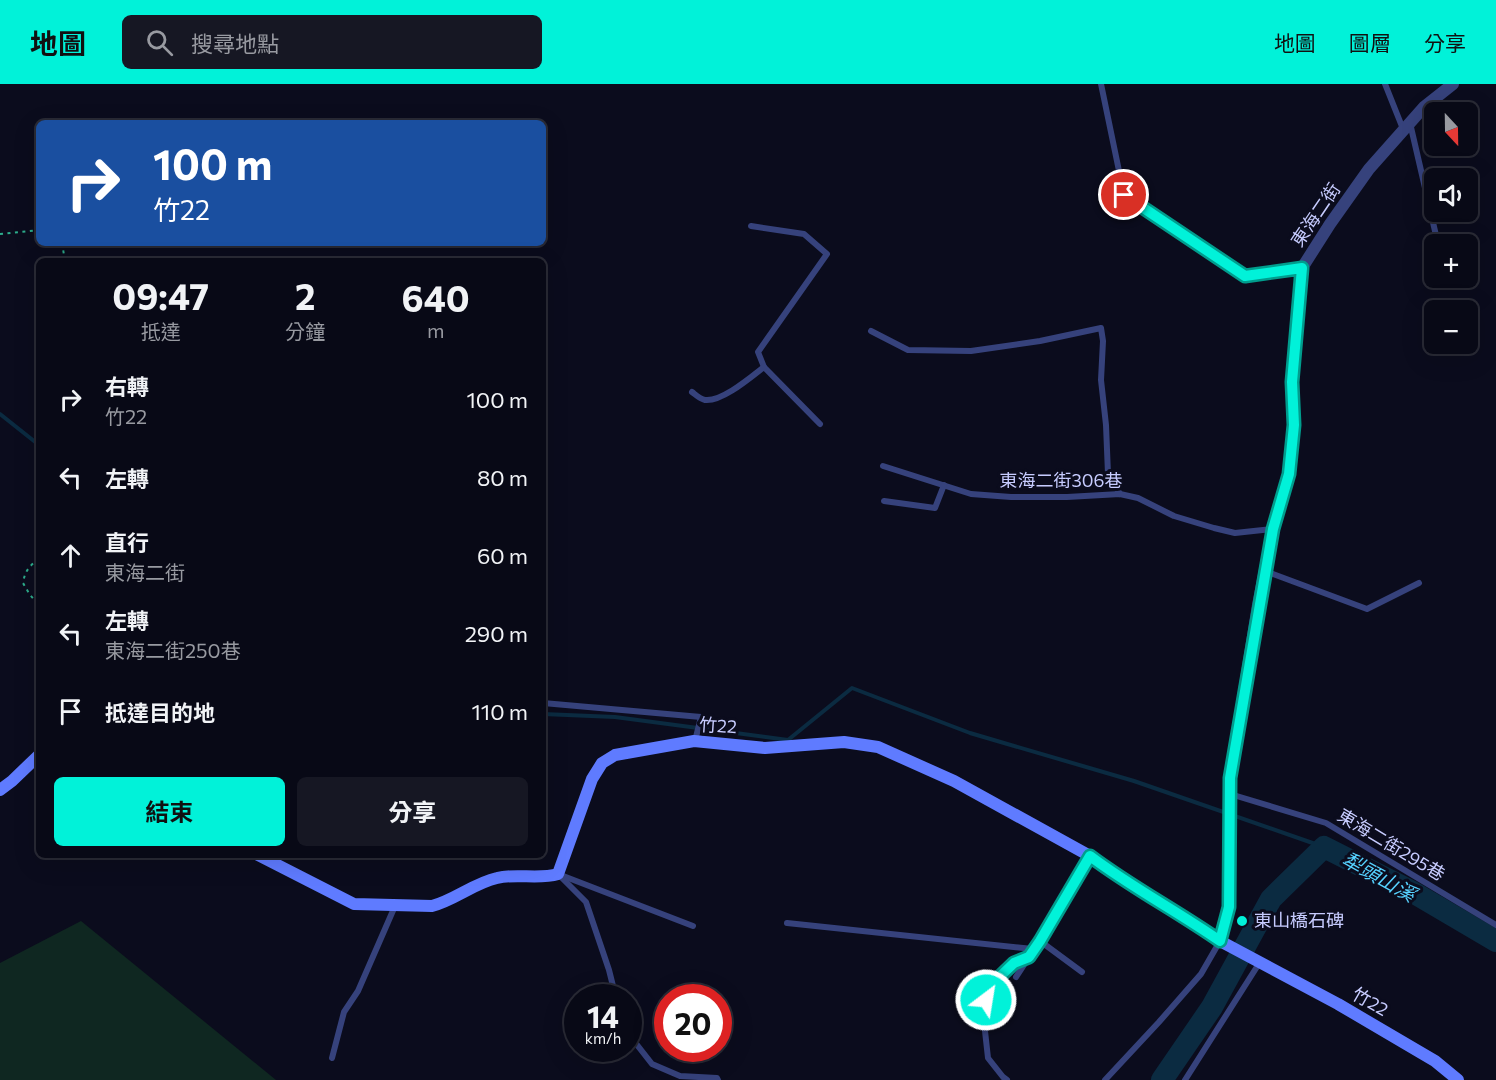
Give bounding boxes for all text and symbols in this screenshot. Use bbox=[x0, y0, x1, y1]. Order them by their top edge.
search box bbox=[122, 15, 542, 69]
text: 地圖 bbox=[30, 26, 86, 60]
icon: search bbox=[143, 26, 176, 59]
text: 搜尋地點 bbox=[191, 30, 279, 57]
text: 地圖 bbox=[1274, 30, 1316, 55]
text: 圖層 bbox=[1349, 30, 1391, 55]
text: 分享 bbox=[1424, 30, 1466, 55]
north arrow bbox=[1424, 102, 1478, 156]
map controls bbox=[1424, 102, 1478, 354]
text: 100 m bbox=[153, 137, 273, 189]
icon: right bbox=[54, 144, 132, 222]
button: sound bbox=[1424, 168, 1478, 222]
pin bbox=[1098, 169, 1149, 220]
icon: arrive bbox=[1107, 178, 1140, 211]
street label: 東海二街 bbox=[1286, 178, 1344, 250]
text: 竹22 bbox=[153, 193, 210, 226]
button: + bbox=[1424, 234, 1478, 288]
text: 09:47 bbox=[112, 273, 209, 317]
text: 2 bbox=[295, 273, 316, 317]
text: 640 bbox=[402, 275, 470, 319]
button: − bbox=[1424, 300, 1478, 354]
text: m bbox=[427, 318, 444, 342]
text: 抵達 bbox=[141, 319, 181, 343]
text: 分鐘 bbox=[285, 319, 325, 343]
text: 右轉 bbox=[105, 373, 149, 400]
icon: right bbox=[54, 383, 87, 416]
text: 100 m bbox=[466, 386, 528, 413]
text: 竹22 bbox=[105, 404, 147, 428]
icon: left bbox=[54, 461, 87, 494]
text: 80 m bbox=[477, 464, 528, 491]
text: 左轉 bbox=[105, 465, 149, 492]
street label: 東海二街306巷 bbox=[1000, 469, 1122, 491]
text: 直行 bbox=[105, 529, 149, 556]
icon: ahead bbox=[54, 539, 87, 572]
text: 60 m bbox=[477, 542, 528, 569]
text: 東海二街 bbox=[105, 560, 185, 584]
text: 左轉 bbox=[105, 607, 149, 634]
icon: left bbox=[54, 617, 87, 650]
text: 290 m bbox=[465, 620, 528, 647]
text: 東海二街250巷 bbox=[105, 638, 241, 662]
icon: arrive bbox=[54, 695, 87, 728]
text: 110 m bbox=[471, 698, 528, 725]
text: 抵達目的地 bbox=[105, 699, 215, 726]
street label: 竹22 bbox=[698, 713, 738, 737]
button: 結束 bbox=[54, 777, 285, 846]
button: 分享 bbox=[297, 777, 528, 846]
street label: 東海二街295巷 bbox=[1334, 804, 1449, 885]
water label: 犁頭山溪 bbox=[1339, 846, 1423, 907]
place label: 東山橋石碑 bbox=[1254, 909, 1344, 931]
marker: 東山橋石碑 bbox=[1235, 914, 1249, 928]
position arrow bbox=[954, 968, 1018, 1032]
street label: 竹22 bbox=[1349, 982, 1392, 1020]
speed limit sign: 20 bbox=[654, 984, 732, 1062]
text: 14 bbox=[587, 997, 619, 1034]
text: km/h bbox=[585, 1029, 621, 1047]

